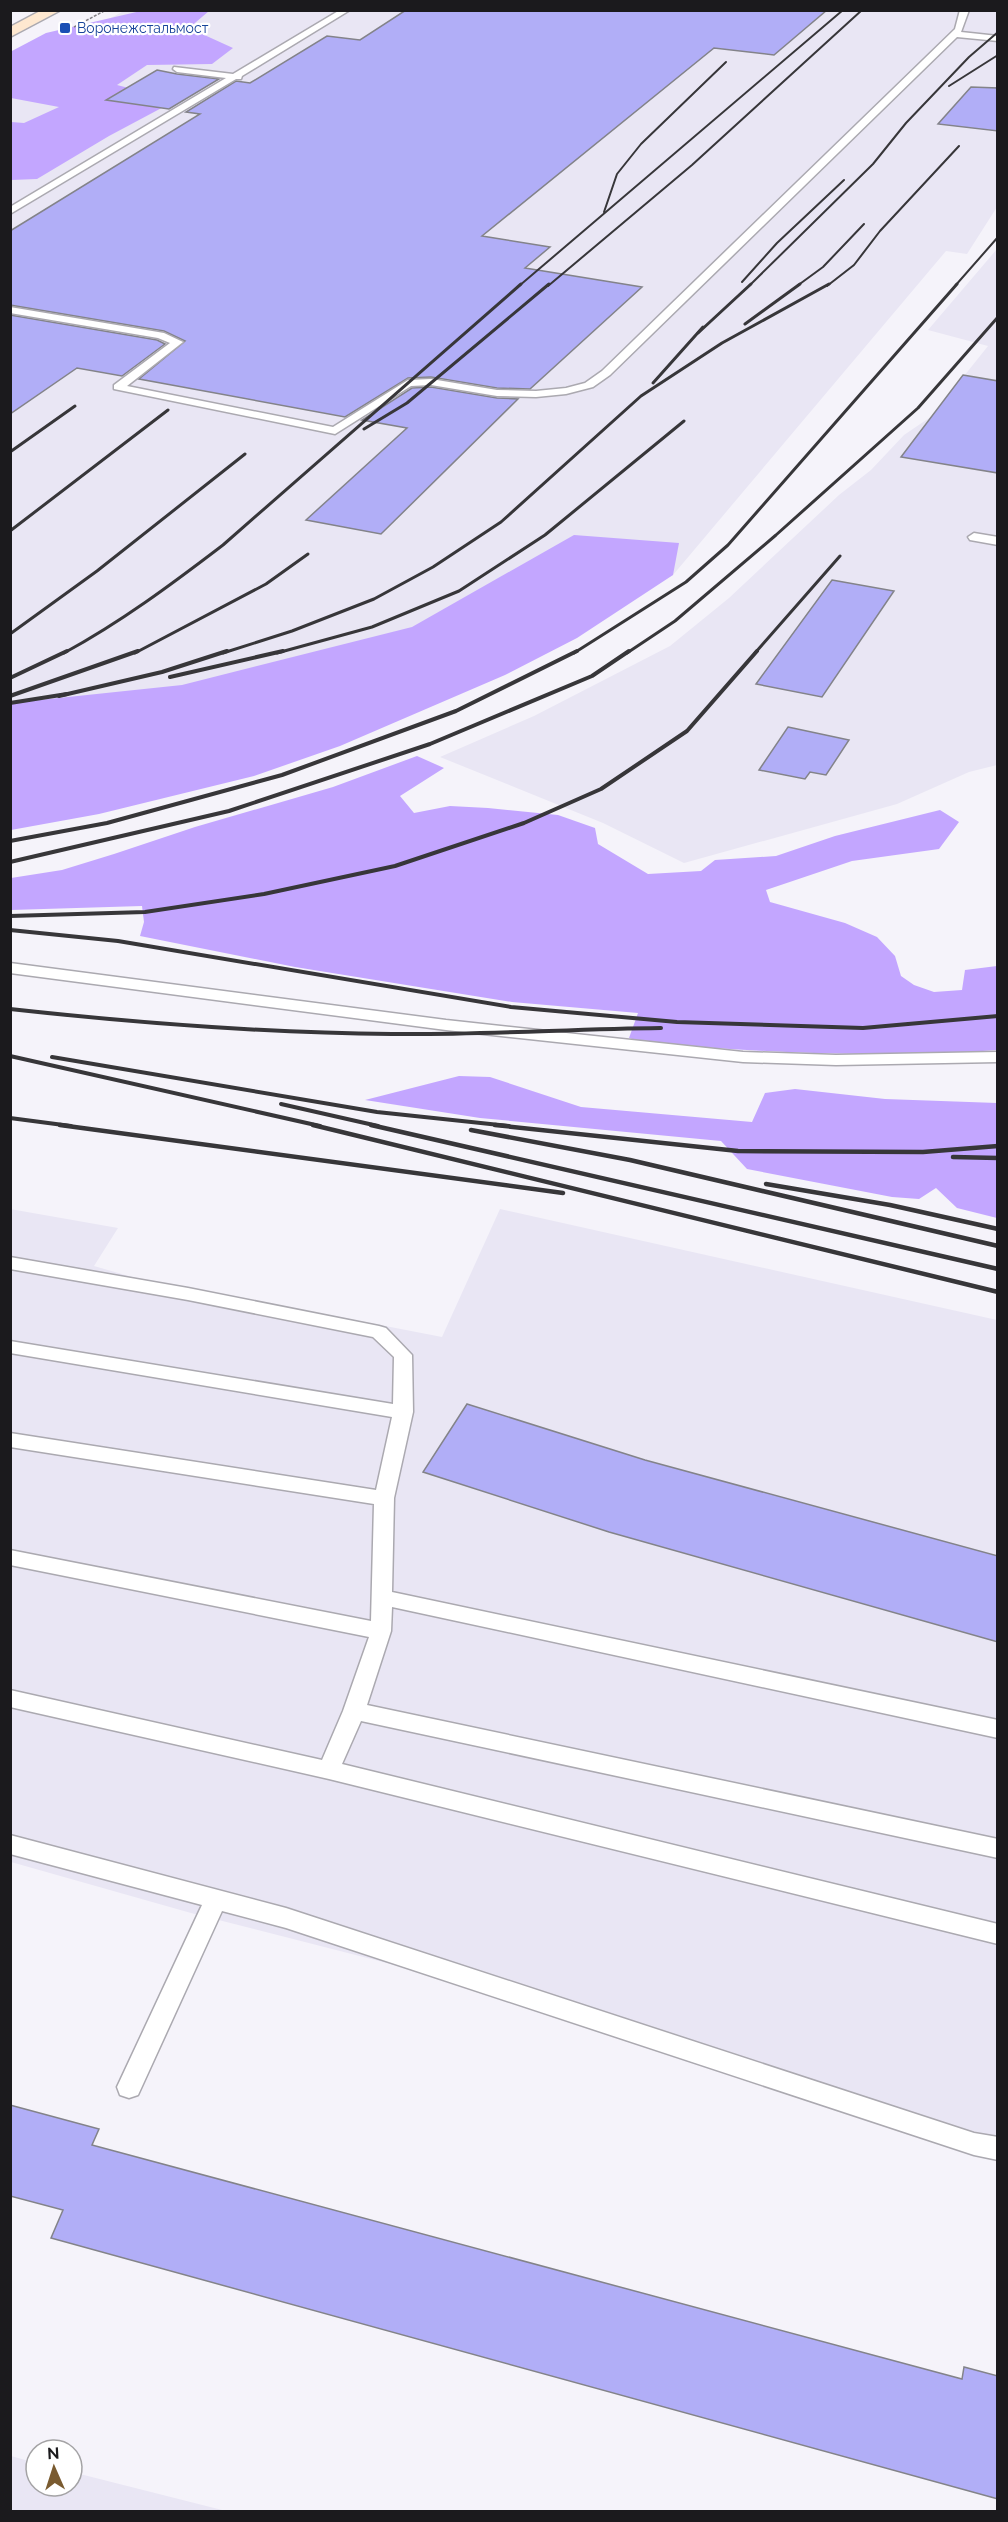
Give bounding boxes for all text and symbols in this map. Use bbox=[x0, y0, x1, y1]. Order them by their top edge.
place label: Воронежстальмост bbox=[77, 20, 209, 36]
marker: Воронежстальмост bbox=[58, 21, 72, 35]
north arrow bbox=[24, 2438, 84, 2498]
text: N bbox=[47, 2444, 60, 2463]

